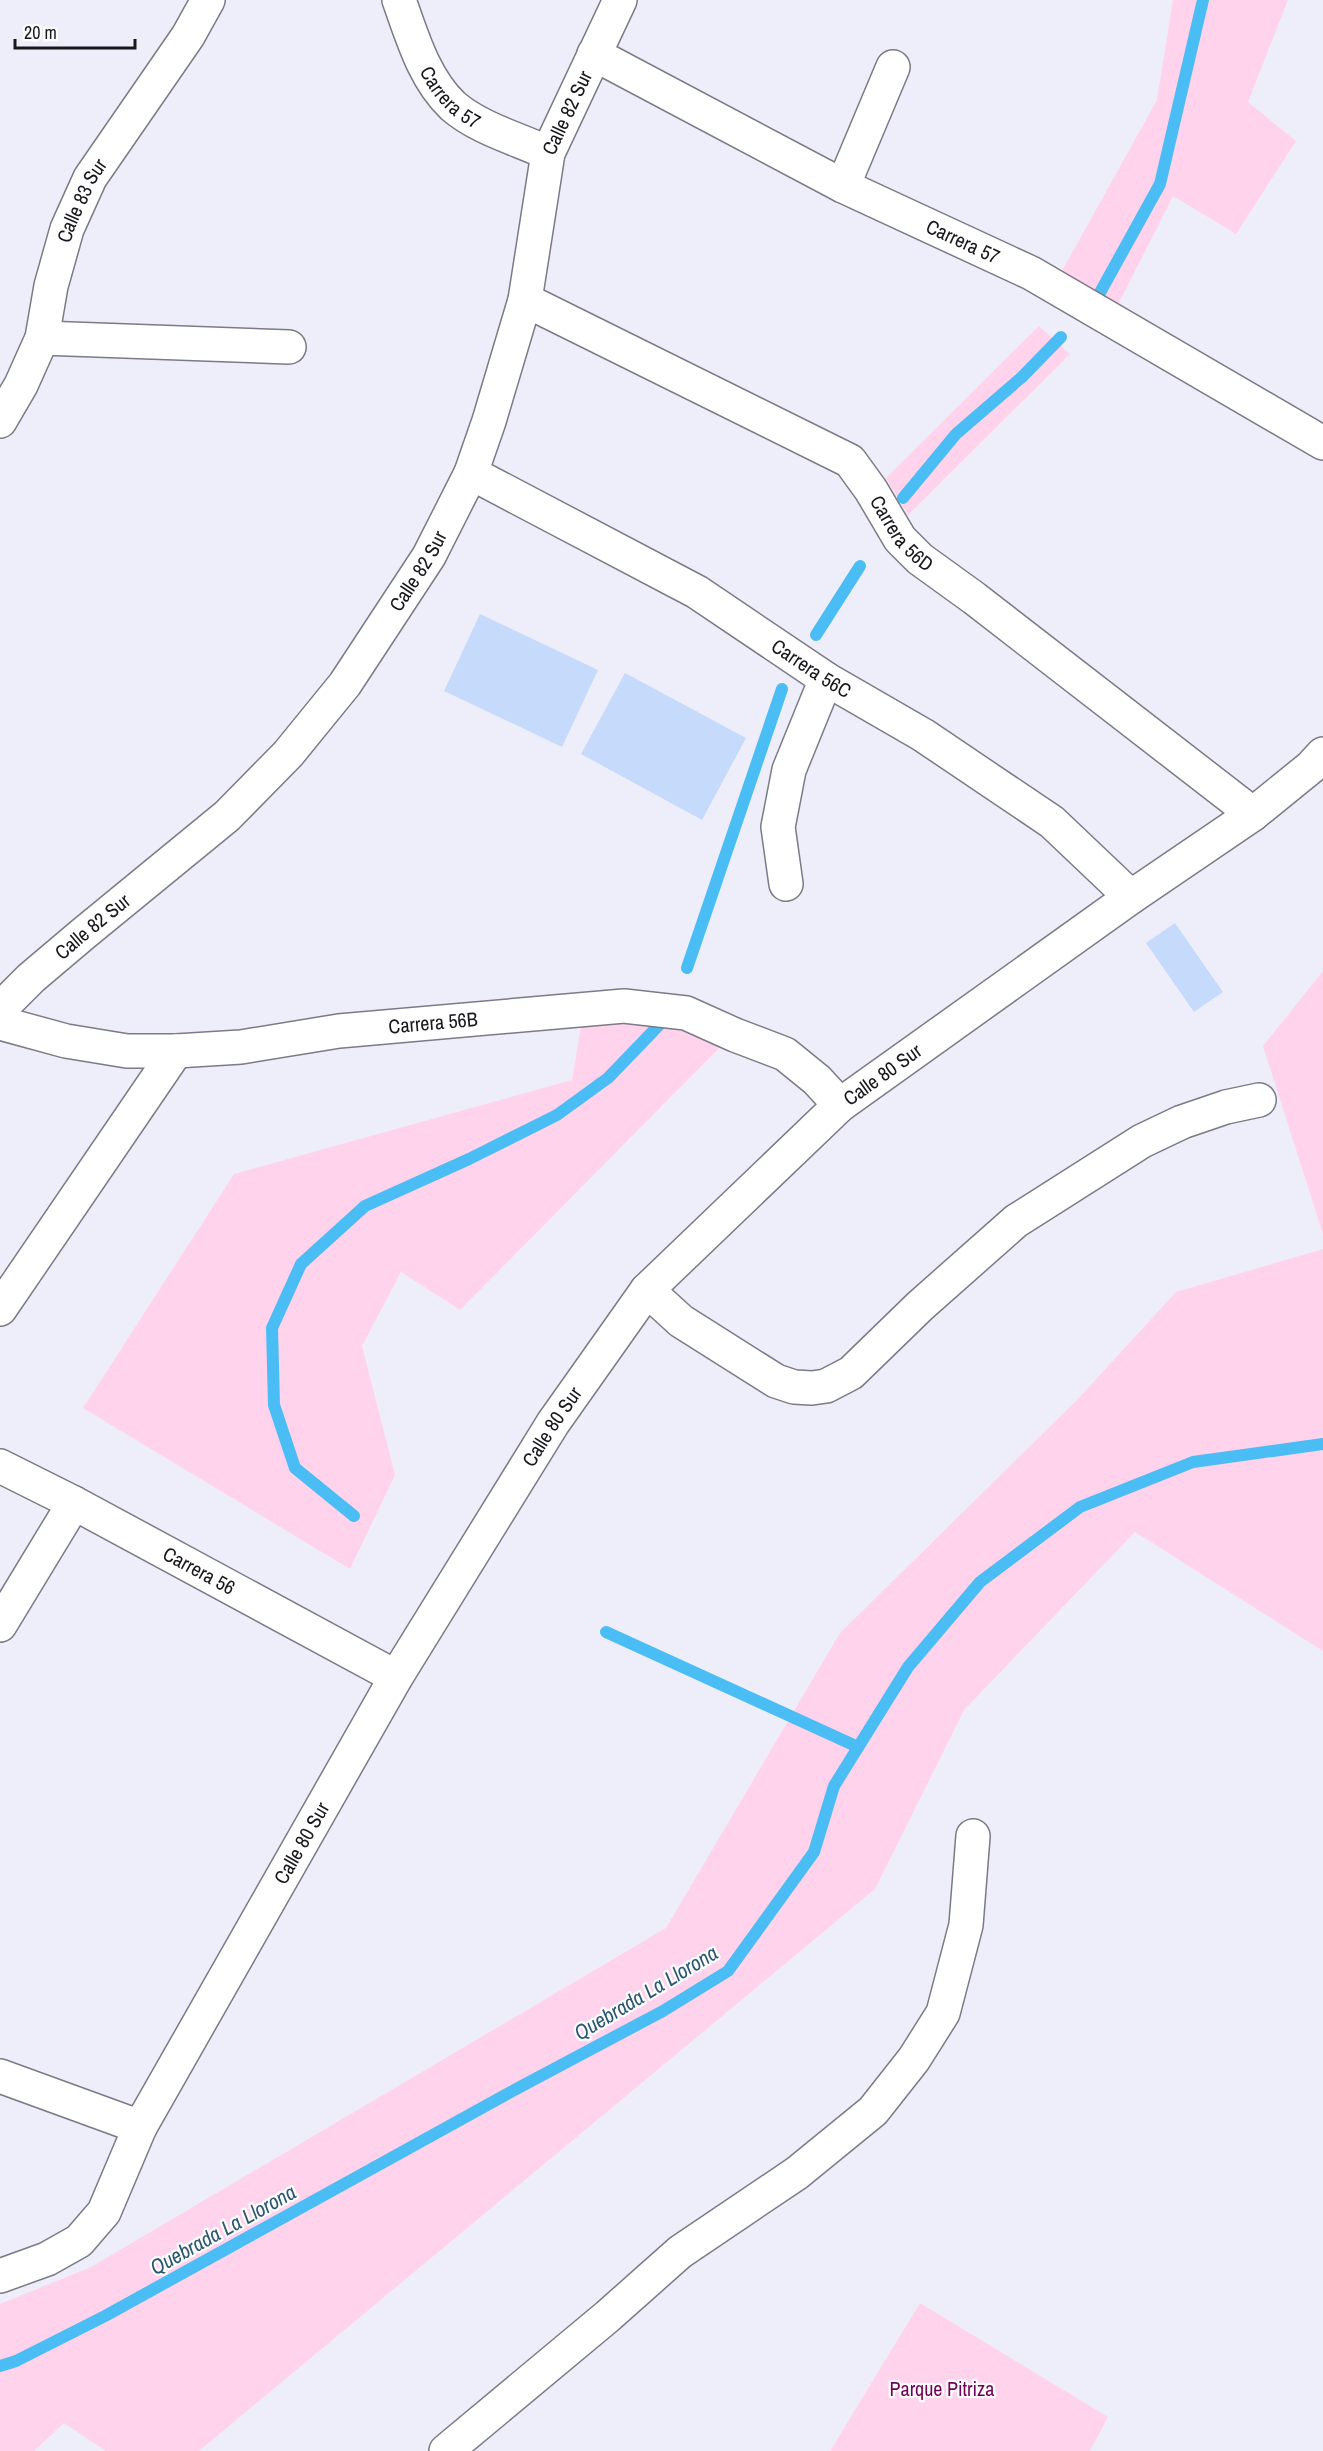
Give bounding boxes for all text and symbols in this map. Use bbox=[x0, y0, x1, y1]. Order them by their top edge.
scale bar bbox=[15, 12, 135, 50]
text: 20 m bbox=[24, 20, 57, 45]
street label: Carrera 57 bbox=[414, 61, 486, 135]
street label: Calle 82 Sur bbox=[535, 65, 598, 159]
street label: Calle 83 Sur bbox=[50, 152, 113, 245]
street label: Carrera 57 bbox=[922, 212, 1004, 270]
street label: Carrera 56D bbox=[864, 490, 939, 577]
street label: Calle 82 Sur bbox=[382, 525, 453, 616]
street label: Carrera 56C bbox=[766, 632, 857, 704]
street label: Calle 82 Sur bbox=[49, 887, 136, 965]
street label: Carrera 56B bbox=[387, 1005, 479, 1040]
street label: Calle 80 Sur bbox=[838, 1037, 927, 1111]
street label: Calle 80 Sur bbox=[515, 1381, 588, 1471]
street label: Carrera 56 bbox=[158, 1540, 240, 1601]
street label: Calle 80 Sur bbox=[267, 1796, 335, 1889]
water label: Quebrada La Llorona bbox=[569, 1938, 723, 2047]
water label: Quebrada La Llorona bbox=[145, 2177, 301, 2282]
park label: Parque Pitriza bbox=[890, 2375, 994, 2402]

